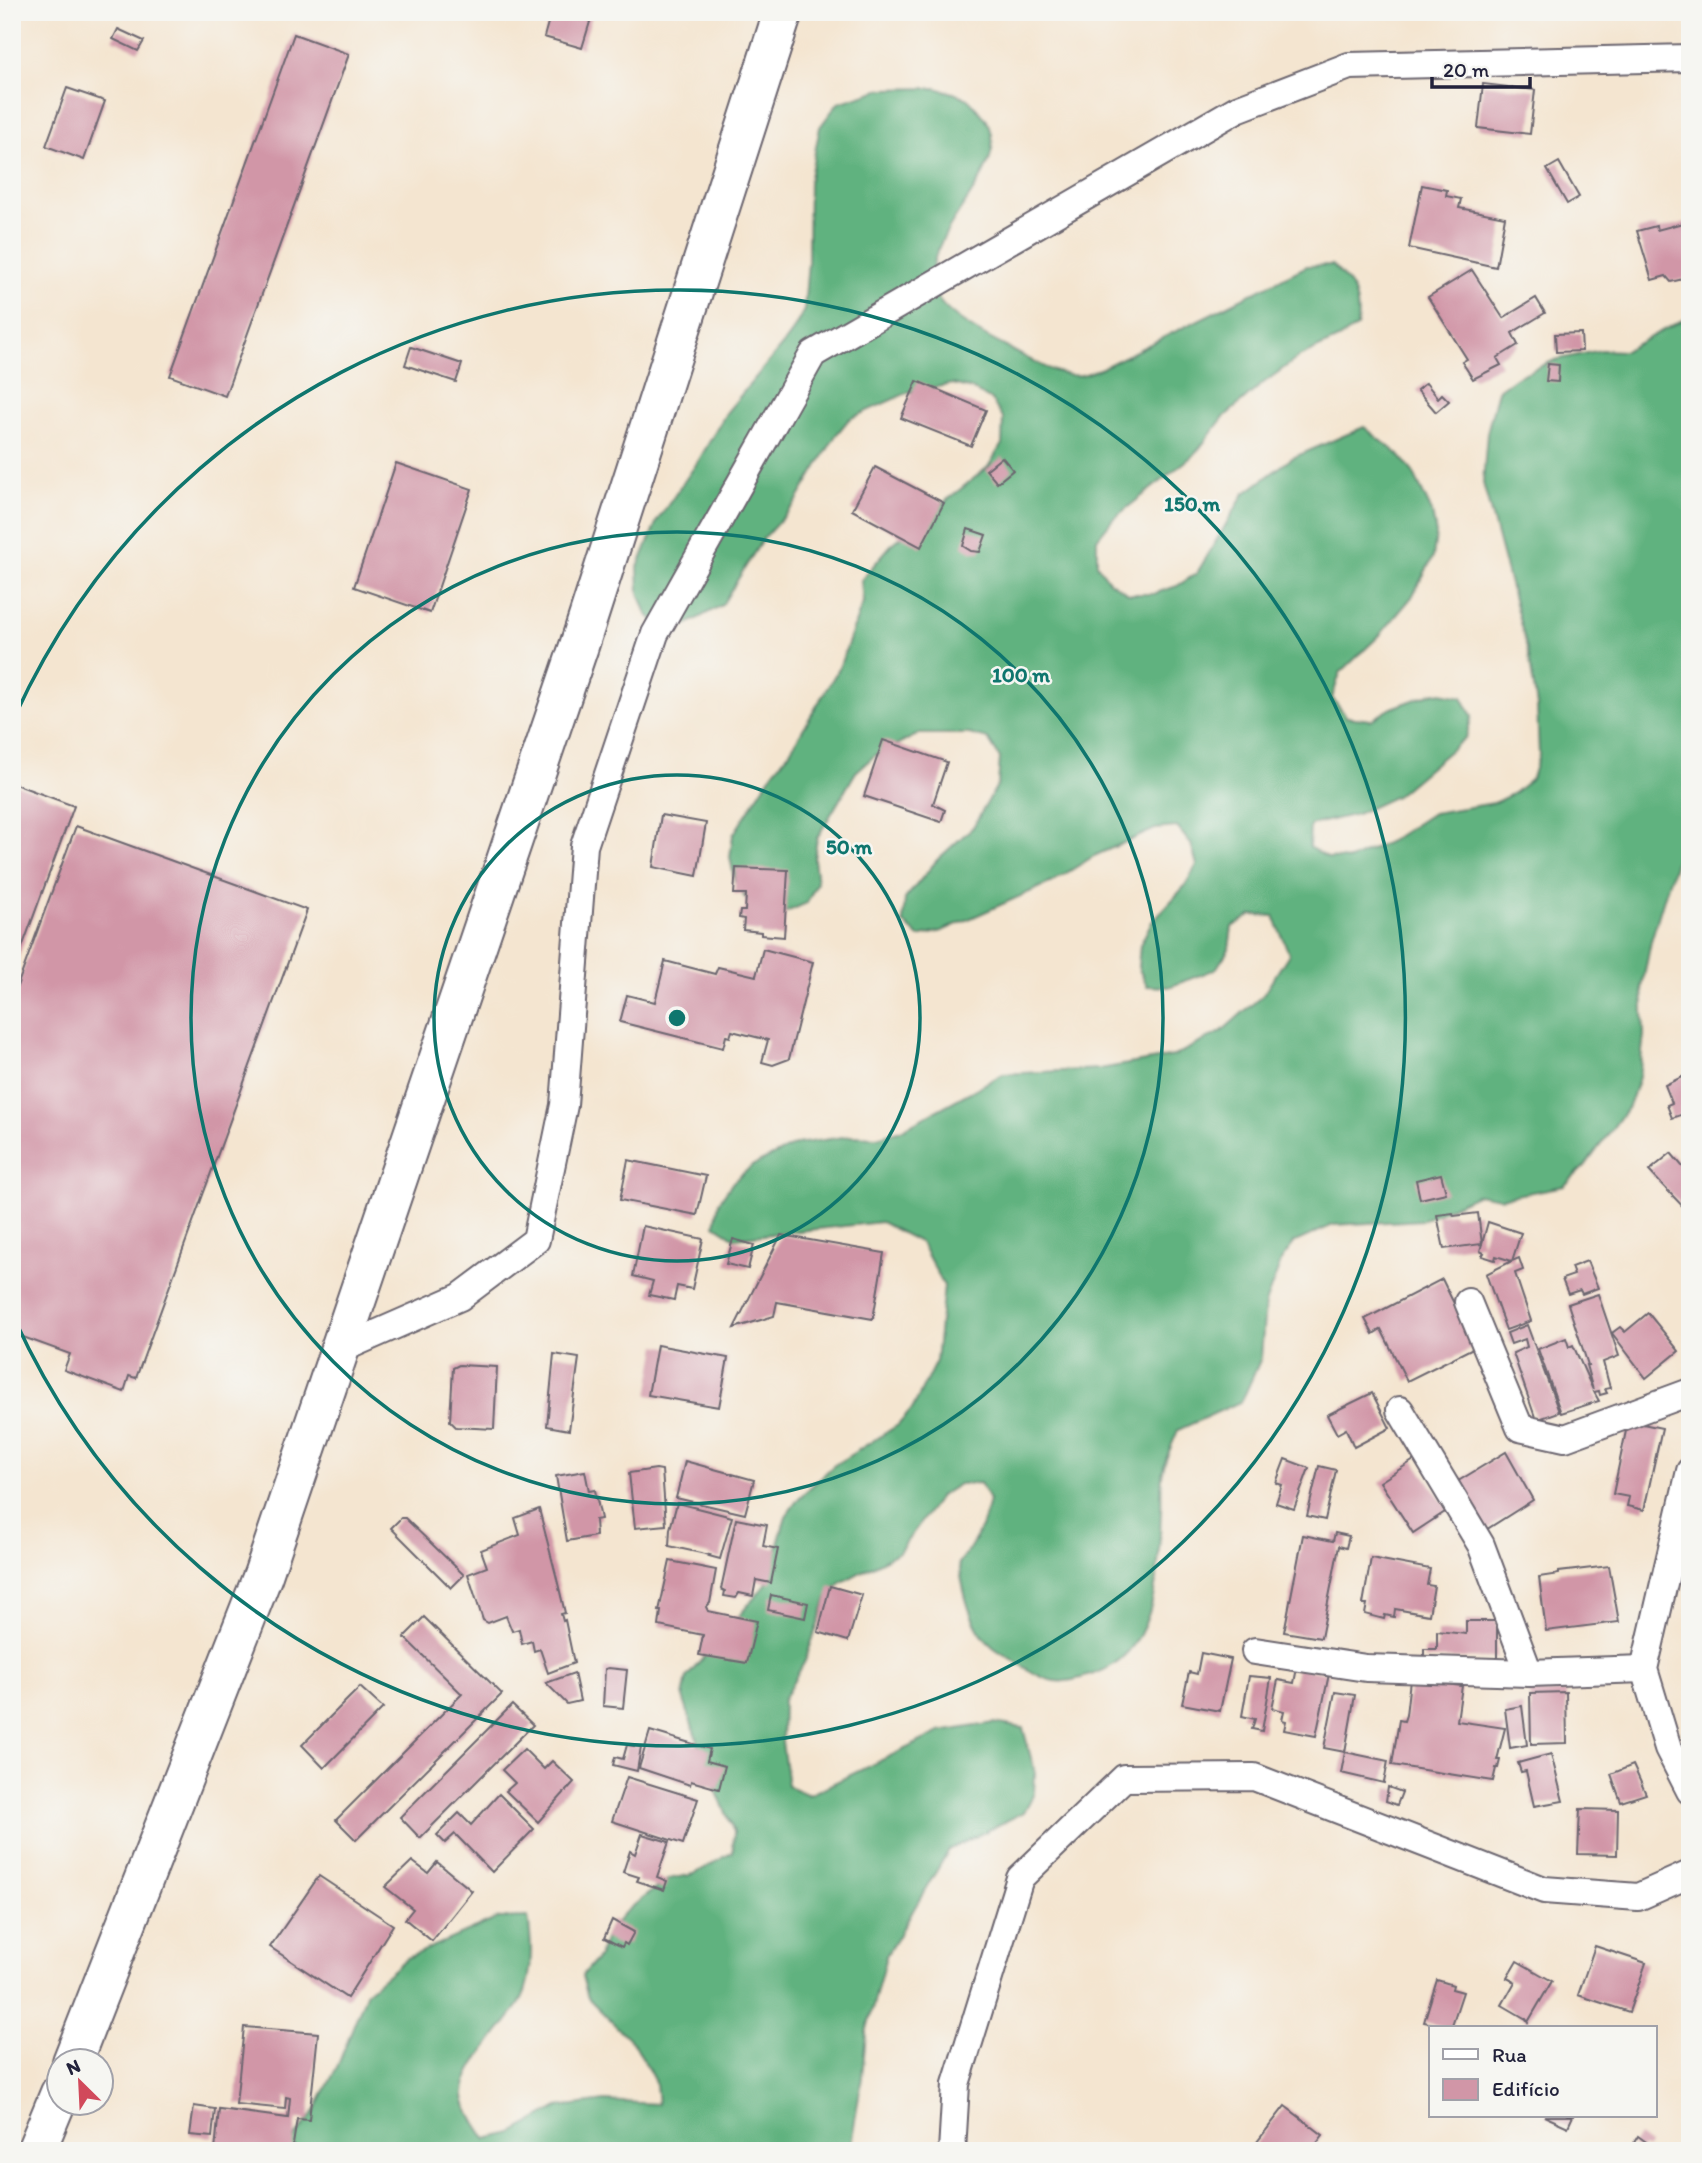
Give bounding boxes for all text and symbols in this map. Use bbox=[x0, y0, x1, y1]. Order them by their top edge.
scale bar bbox=[1432, 46, 1530, 90]
text: 20 m bbox=[1443, 57, 1490, 82]
text: 150 m bbox=[1164, 491, 1220, 516]
text: 100 m bbox=[992, 662, 1050, 687]
text: 50 m bbox=[826, 834, 873, 859]
centre of rings bbox=[665, 1006, 689, 1030]
legend bbox=[1429, 2026, 1656, 2118]
text: Rua bbox=[1492, 2042, 1527, 2067]
north arrow bbox=[46, 2048, 116, 2118]
text: N bbox=[63, 2054, 84, 2080]
text: Edifício bbox=[1492, 2076, 1560, 2101]

